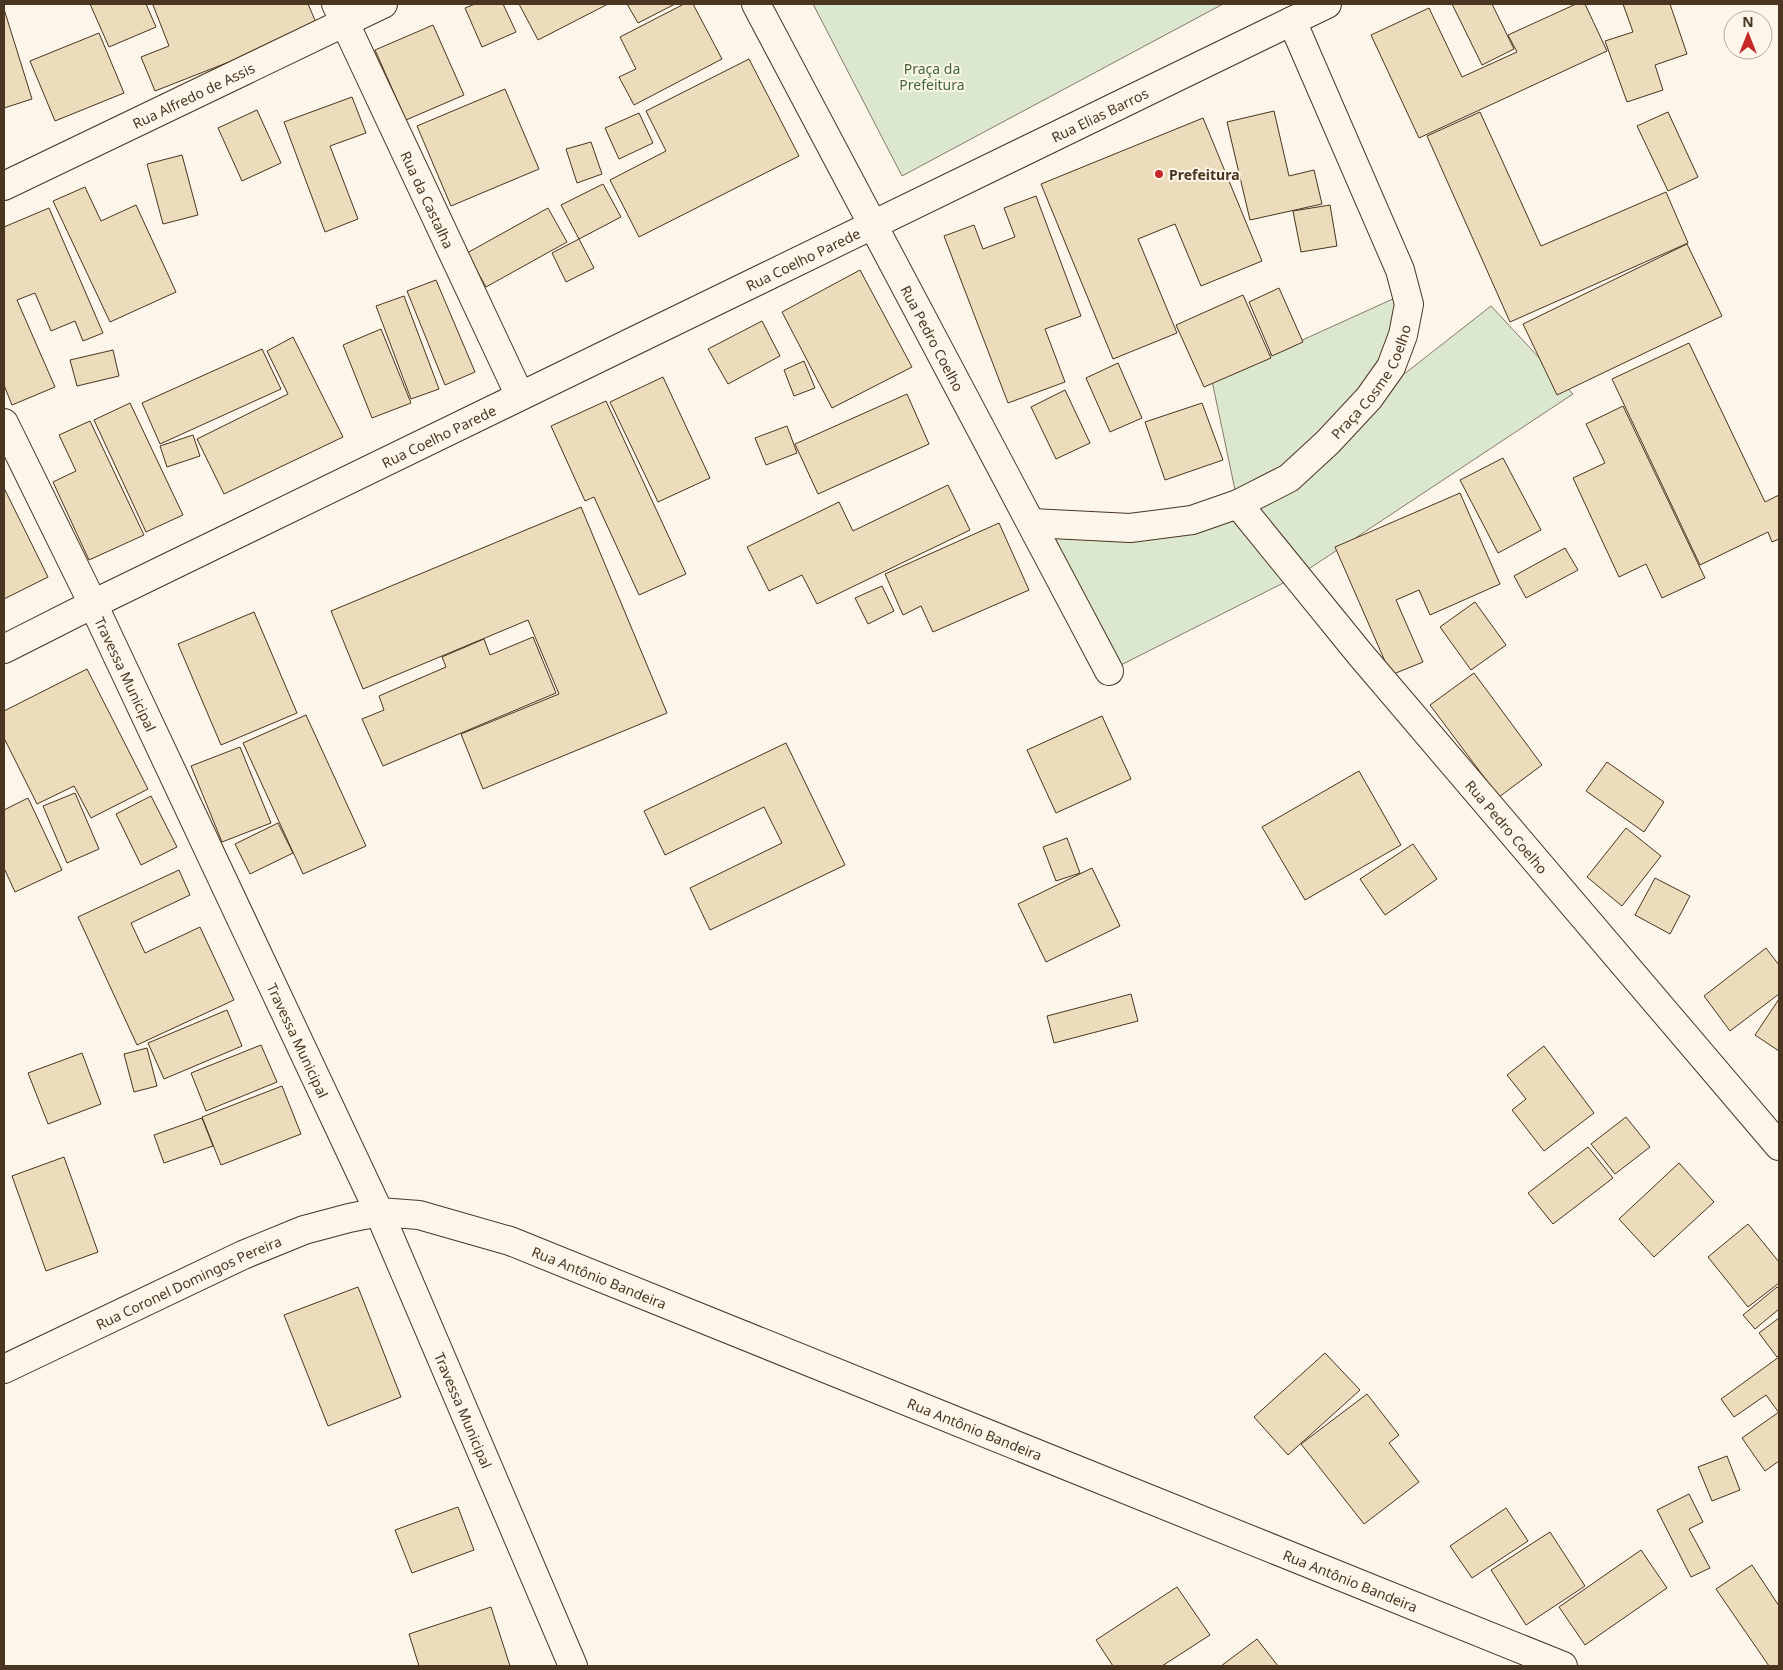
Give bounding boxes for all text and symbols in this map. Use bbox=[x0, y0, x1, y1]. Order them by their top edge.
north arrow bbox=[1723, 10, 1773, 60]
text: N bbox=[1742, 12, 1754, 31]
street label: Rua Alfredo de Assis bbox=[129, 58, 258, 133]
park label: Praça da Prefeitura bbox=[899, 59, 965, 94]
street label: Rua Elias Barros bbox=[1048, 83, 1151, 146]
street label: Rua da Castalha bbox=[397, 148, 459, 251]
place label: Prefeitura bbox=[1169, 165, 1240, 184]
marker: Prefeitura bbox=[1153, 168, 1165, 180]
street label: Rua Coelho Parede bbox=[743, 223, 863, 295]
street label: Rua Pedro Coelho bbox=[897, 282, 969, 394]
street label: Praça Cosme Coelho bbox=[1326, 323, 1414, 443]
street label: Rua Coelho Parede bbox=[378, 400, 499, 472]
street label: Travessa Municipal bbox=[91, 614, 161, 734]
street label: Rua Pedro Coelho bbox=[1462, 776, 1552, 877]
street label: Travessa Municipal bbox=[263, 980, 333, 1101]
street label: Rua Coronel Domingos Pereira bbox=[93, 1231, 284, 1333]
street label: Rua Antônio Bandeira bbox=[529, 1241, 669, 1313]
street label: Travessa Municipal bbox=[430, 1349, 497, 1471]
street label: Rua Antônio Bandeira bbox=[905, 1393, 1045, 1464]
street label: Rua Antônio Bandeira bbox=[1280, 1545, 1421, 1616]

